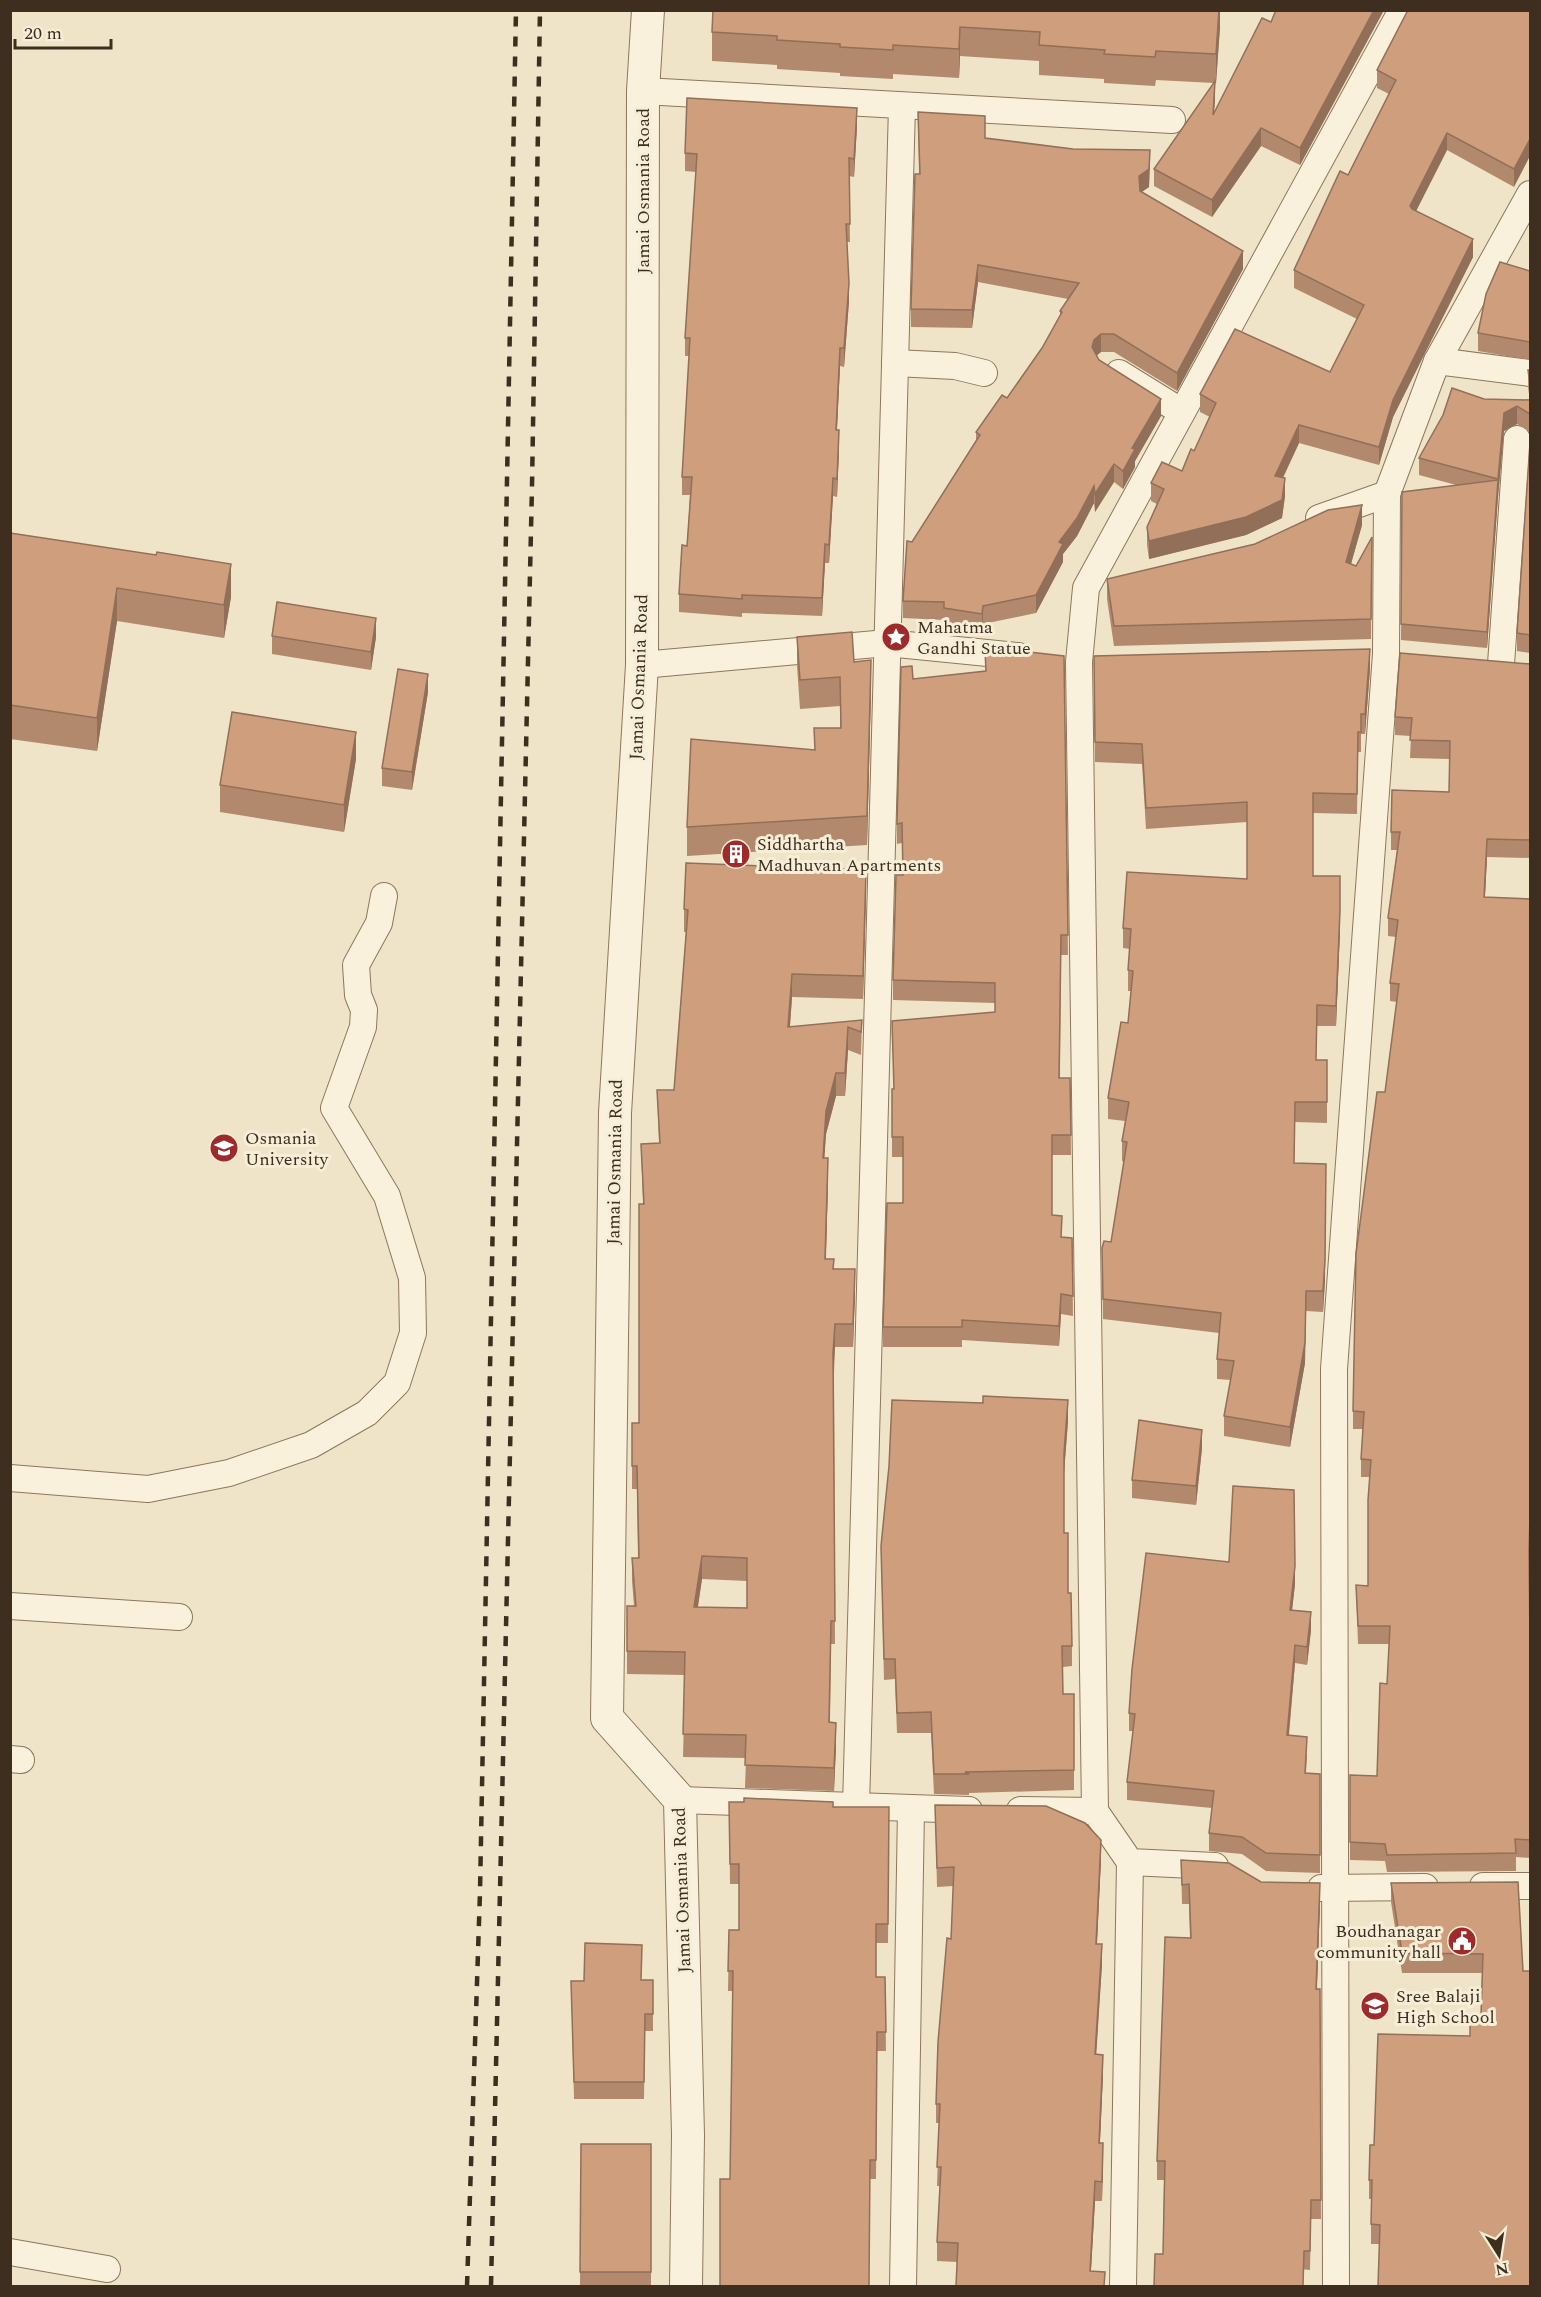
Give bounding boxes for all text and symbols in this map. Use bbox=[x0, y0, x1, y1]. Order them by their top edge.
scale bar bbox=[15, 12, 111, 50]
text: 20 m bbox=[24, 20, 62, 47]
street label: Jamai Osmania Road bbox=[630, 108, 657, 274]
street label: Jamai Osmania Road bbox=[623, 594, 655, 760]
place label: Mahatma Gandhi Statue bbox=[917, 614, 1031, 662]
place icon: Mahatma Gandhi Statue bbox=[880, 621, 912, 653]
place label: Siddhartha Madhuvan Apartments bbox=[757, 831, 941, 879]
building icon: Siddhartha Madhuvan Apartments bbox=[720, 838, 752, 870]
street label: Jamai Osmania Road bbox=[600, 1079, 630, 1245]
place label: Osmania University bbox=[245, 1125, 330, 1173]
school or university icon: Osmania University bbox=[208, 1132, 240, 1164]
street label: Jamai Osmania Road bbox=[666, 1807, 698, 1973]
place label: Boudhanagar community hall bbox=[1316, 1918, 1441, 1966]
public building icon: Boudhanagar community hall bbox=[1446, 1925, 1478, 1957]
place label: Sree Balaji High School bbox=[1396, 1983, 1495, 2031]
school or university icon: Sree Balaji High School bbox=[1359, 1990, 1391, 2022]
north arrow bbox=[1469, 2225, 1529, 2285]
text: N bbox=[1493, 2256, 1511, 2282]

